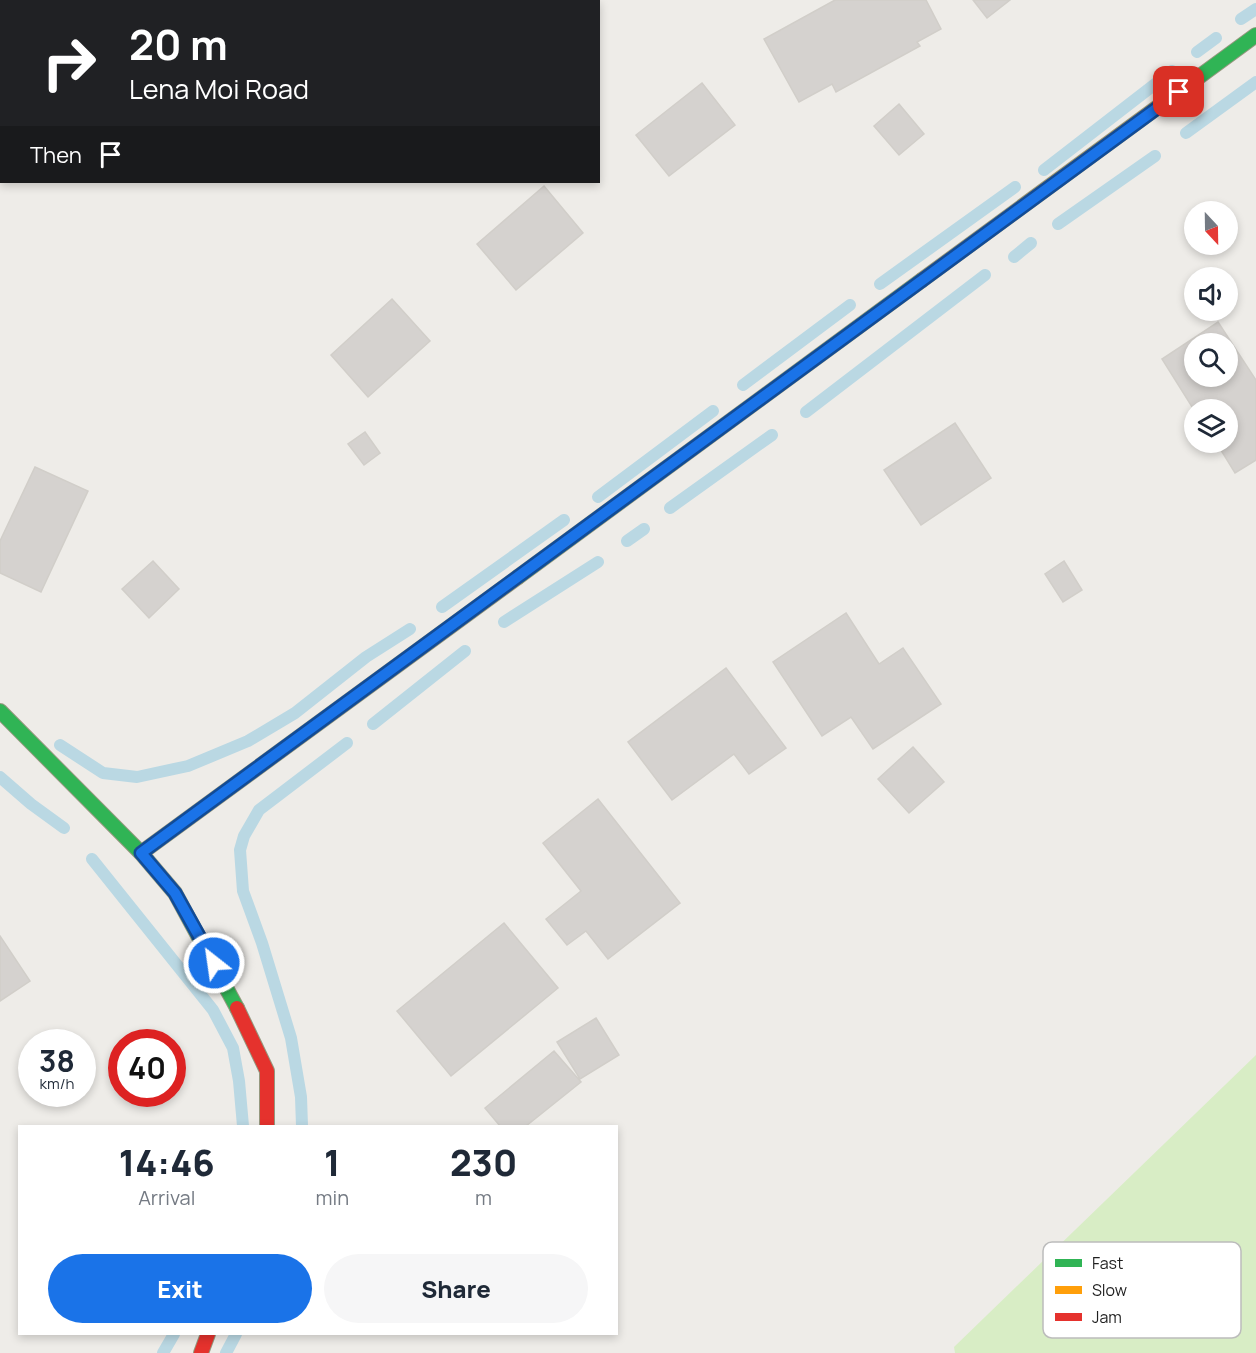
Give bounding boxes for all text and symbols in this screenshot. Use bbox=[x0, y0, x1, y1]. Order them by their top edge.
text: 20 m bbox=[129, 15, 228, 73]
icon: right bbox=[30, 24, 108, 102]
pin bbox=[1153, 66, 1204, 117]
text: Lena Moi Road bbox=[129, 70, 309, 107]
icon: arrive bbox=[1162, 75, 1195, 108]
icon: arrive bbox=[94, 138, 127, 171]
text: Then bbox=[30, 140, 82, 170]
north arrow bbox=[1184, 201, 1238, 255]
map controls bbox=[1184, 201, 1238, 453]
button: sound bbox=[1184, 267, 1238, 321]
button: search bbox=[1184, 333, 1238, 387]
button: layers bbox=[1184, 399, 1238, 453]
position arrow bbox=[182, 931, 246, 995]
speed limit sign: 40 bbox=[108, 1029, 186, 1107]
text: 38 bbox=[39, 1040, 75, 1081]
text: km/h bbox=[40, 1073, 74, 1094]
text: 14:46 bbox=[119, 1138, 215, 1187]
text: 1 bbox=[324, 1138, 340, 1187]
text: 230 bbox=[450, 1138, 517, 1187]
text: Arrival bbox=[138, 1184, 195, 1211]
text: min bbox=[316, 1184, 349, 1211]
text: m bbox=[475, 1184, 492, 1211]
legend bbox=[1043, 1242, 1241, 1338]
text: Fast bbox=[1092, 1252, 1123, 1274]
button: Exit bbox=[48, 1254, 312, 1323]
button: Share bbox=[324, 1254, 588, 1323]
text: Slow bbox=[1092, 1279, 1127, 1301]
text: Jam bbox=[1092, 1306, 1122, 1328]

